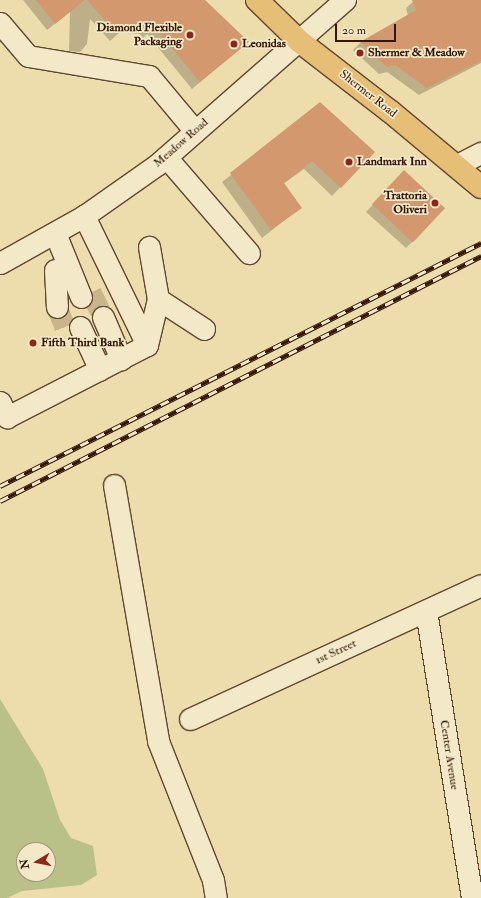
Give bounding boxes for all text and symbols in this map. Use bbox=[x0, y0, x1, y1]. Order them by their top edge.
scale bar bbox=[337, 16, 398, 42]
place label: Diamond Flexible Packaging bbox=[97, 21, 182, 49]
text: 20 m bbox=[342, 23, 366, 38]
marker: Diamond Flexible Packaging bbox=[185, 30, 195, 40]
place label: Leonidas bbox=[242, 37, 286, 51]
marker: Leonidas bbox=[229, 39, 239, 49]
place label: Shermer & Meadow bbox=[368, 46, 465, 60]
marker: Shermer & Meadow bbox=[355, 48, 365, 58]
street label: Shermer Road bbox=[336, 67, 400, 121]
street label: Meadow Road bbox=[151, 115, 211, 171]
place label: Landmark Inn bbox=[357, 155, 427, 169]
marker: Landmark Inn bbox=[344, 157, 354, 167]
place label: Trattoria Oliveri bbox=[384, 189, 427, 217]
marker: Trattoria Oliveri bbox=[430, 198, 440, 208]
place label: Fifth Third Bank bbox=[41, 336, 124, 350]
marker: Fifth Third Bank bbox=[28, 338, 38, 348]
street label: 1st Street bbox=[313, 636, 359, 668]
street label: Center Avenue bbox=[436, 719, 462, 791]
north arrow bbox=[16, 842, 56, 882]
text: N bbox=[17, 858, 32, 870]

